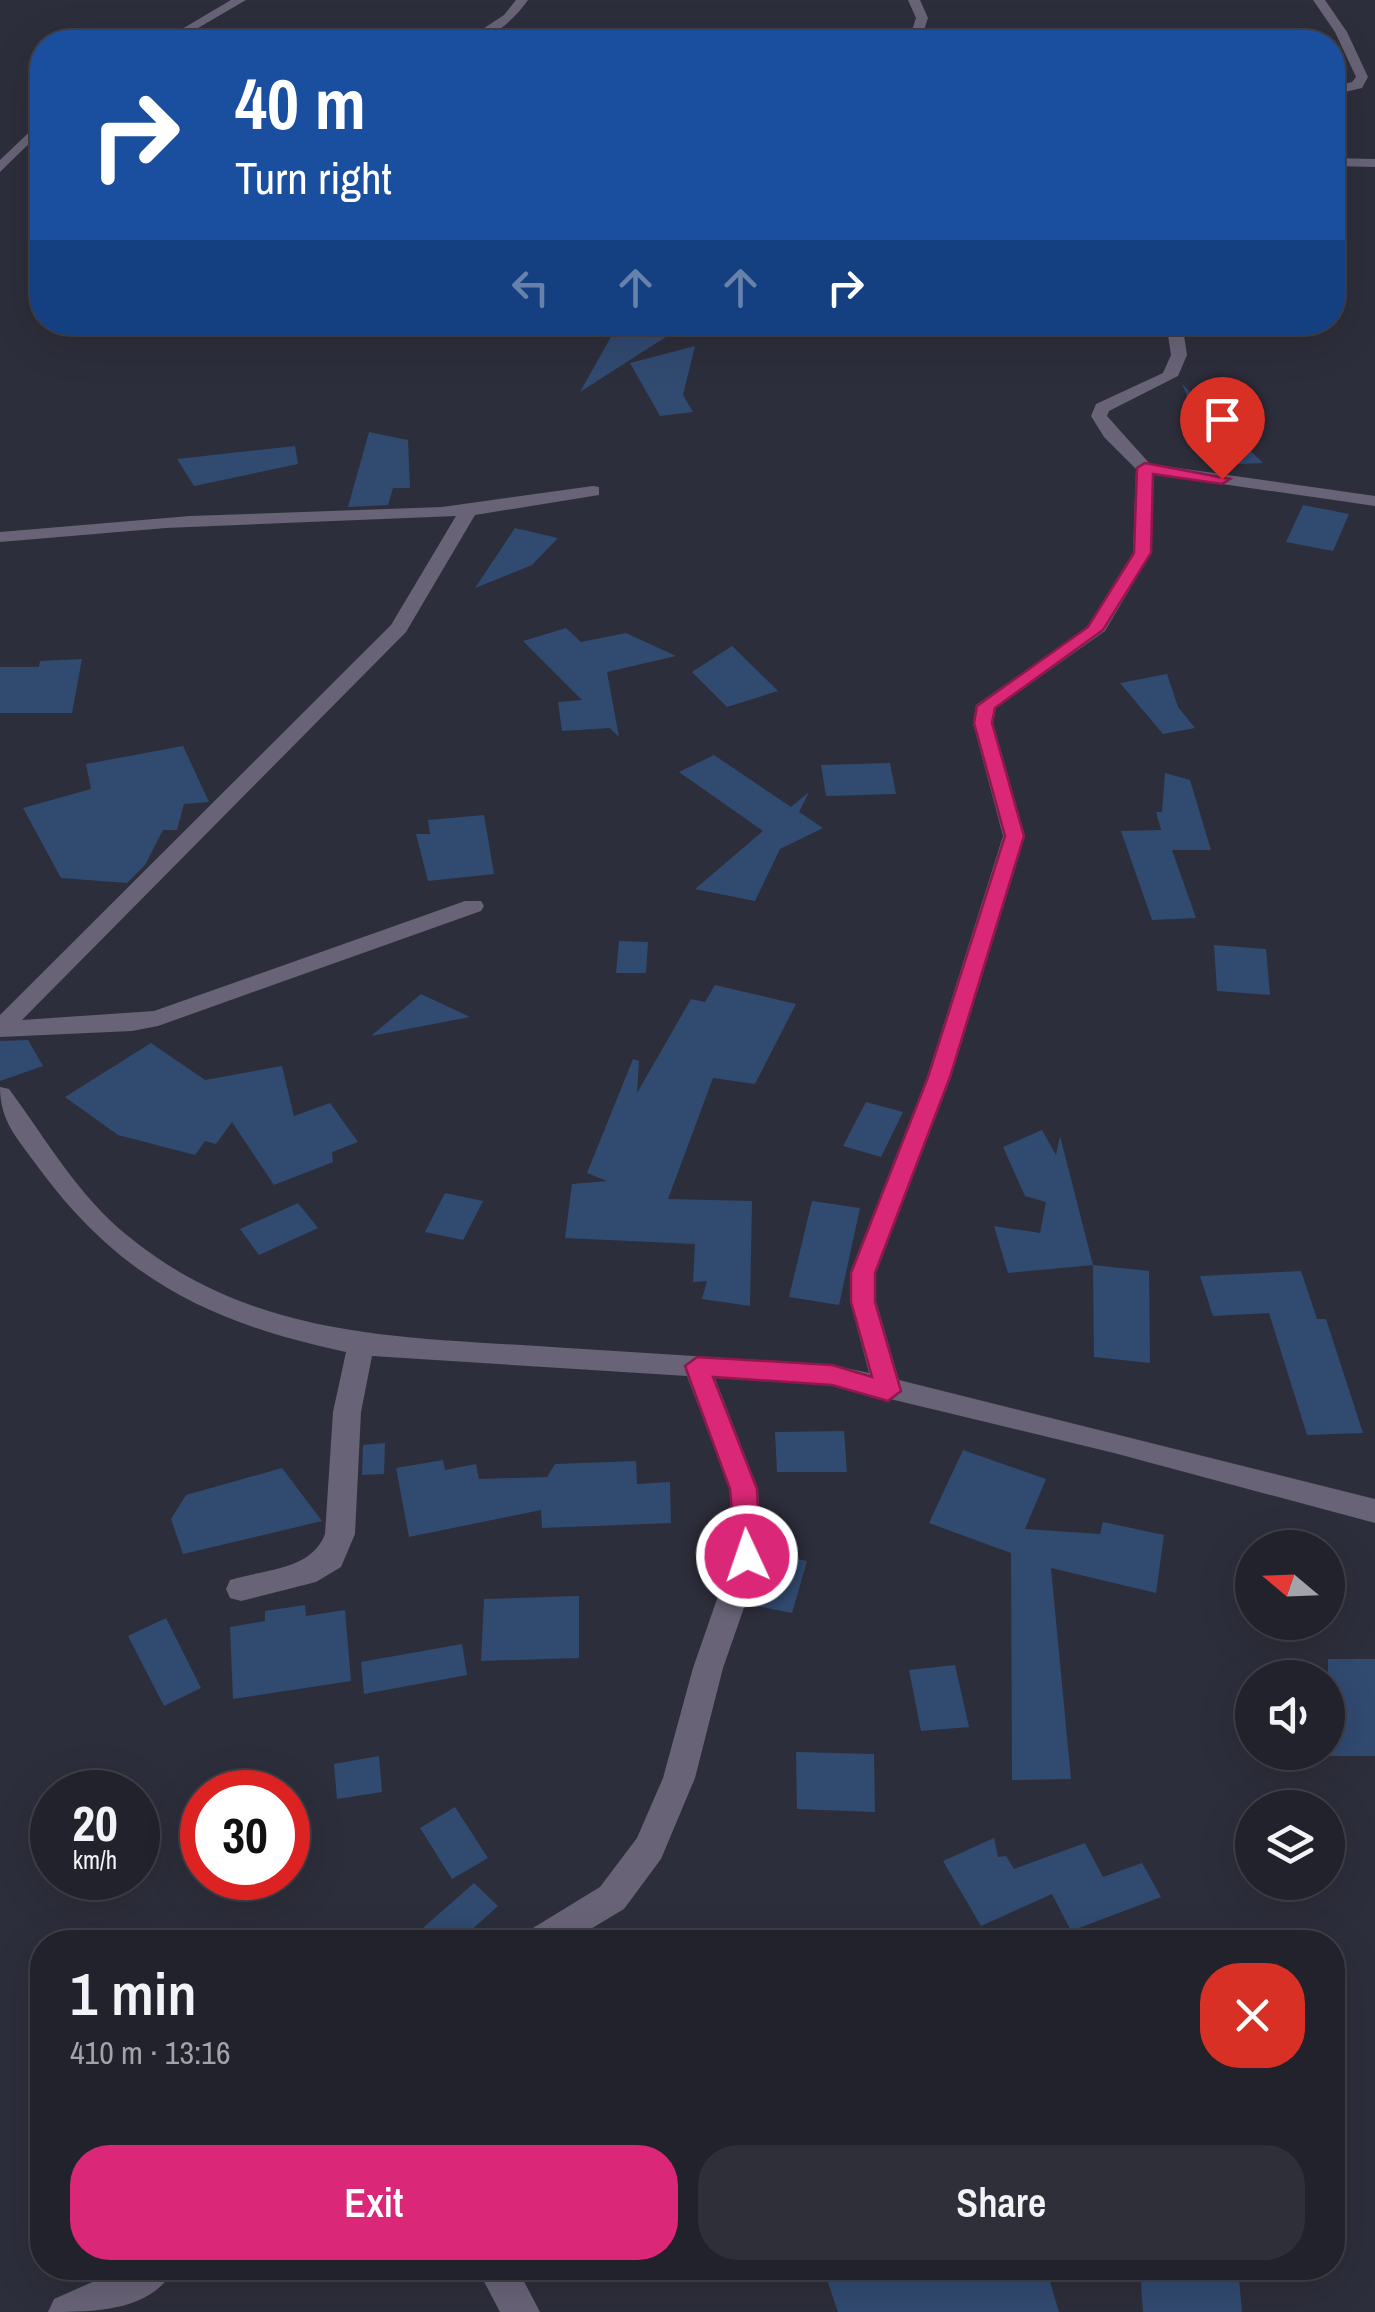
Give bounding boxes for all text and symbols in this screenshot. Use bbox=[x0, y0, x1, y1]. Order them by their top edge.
text: 40 m bbox=[235, 57, 366, 151]
icon: right bbox=[70, 70, 200, 200]
text: Turn right bbox=[235, 147, 392, 208]
icon: left bbox=[503, 260, 558, 315]
icon: ahead bbox=[608, 260, 663, 315]
icon: ahead bbox=[713, 260, 768, 315]
icon: right bbox=[818, 260, 873, 315]
pin bbox=[1180, 377, 1265, 480]
icon: arrive bbox=[1195, 392, 1250, 447]
position arrow bbox=[695, 1504, 799, 1608]
north arrow bbox=[1235, 1530, 1345, 1640]
map controls bbox=[1235, 1530, 1345, 1900]
button: sound bbox=[1235, 1660, 1345, 1770]
speed limit sign: 30 bbox=[180, 1770, 310, 1900]
text: 20 bbox=[72, 1789, 118, 1857]
button: layers bbox=[1235, 1790, 1345, 1900]
text: km/h bbox=[73, 1843, 117, 1877]
text: 1 min bbox=[70, 1953, 197, 2034]
button: close bbox=[1200, 1963, 1305, 2068]
text: 410 m · 13:16 bbox=[70, 2031, 230, 2074]
button: Exit bbox=[70, 2145, 678, 2260]
button: Share bbox=[698, 2145, 1305, 2260]

